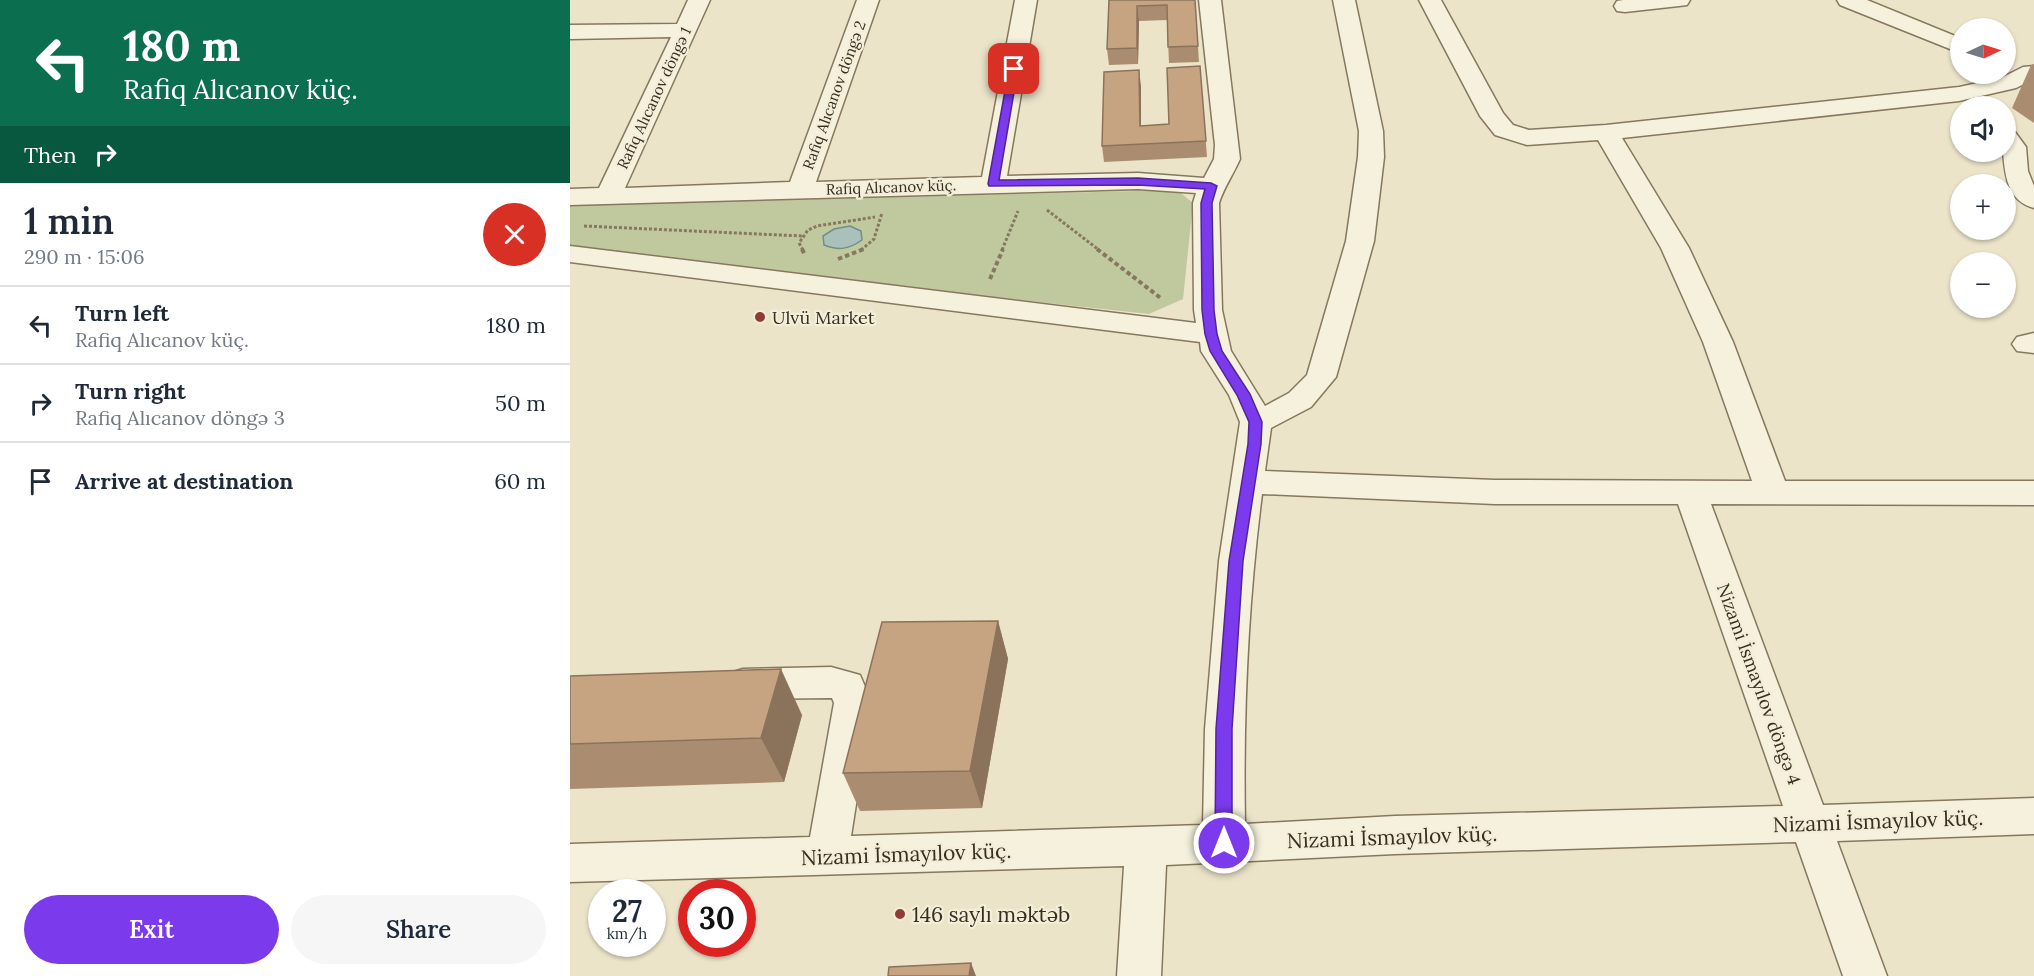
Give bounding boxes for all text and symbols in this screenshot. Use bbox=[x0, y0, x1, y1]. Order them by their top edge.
street label: Rafiq Alıcanov döngə 2 bbox=[798, 18, 870, 172]
north arrow bbox=[1950, 18, 2016, 84]
map controls bbox=[1950, 18, 2016, 318]
text: 180 m bbox=[123, 19, 240, 73]
icon: left bbox=[24, 24, 102, 102]
street label: Rafiq Alıcanov döngə 1 bbox=[613, 24, 695, 172]
pin bbox=[988, 43, 1039, 94]
icon: arrive bbox=[997, 52, 1030, 85]
text: Rafiq Alıcanov küç. bbox=[123, 72, 358, 106]
button: sound bbox=[1950, 96, 2016, 162]
icon: right bbox=[89, 138, 122, 171]
text: Then bbox=[24, 141, 77, 169]
button: + bbox=[1950, 174, 2016, 240]
street label: Rafiq Alıcanov küç. bbox=[825, 175, 957, 199]
text: 1 min bbox=[24, 198, 114, 244]
button: close bbox=[483, 203, 546, 266]
text: 290 m · 15:06 bbox=[24, 244, 145, 269]
button: − bbox=[1950, 252, 2016, 318]
text: Turn left bbox=[75, 299, 169, 327]
place label: Ulvü Market bbox=[772, 306, 875, 329]
icon: left bbox=[24, 309, 57, 342]
marker: Ulvü Market bbox=[753, 310, 767, 324]
text: 180 m bbox=[487, 311, 546, 339]
text: Rafiq Alıcanov küç. bbox=[75, 327, 249, 352]
text: Turn right bbox=[75, 377, 186, 405]
icon: right bbox=[24, 387, 57, 420]
text: 50 m bbox=[495, 389, 546, 417]
text: Rafiq Alıcanov döngə 3 bbox=[75, 405, 285, 430]
icon: arrive bbox=[24, 465, 57, 498]
text: Arrive at destination bbox=[75, 467, 293, 495]
text: 60 m bbox=[494, 467, 546, 495]
street label: Nizami İsmayılov döngə 4 bbox=[1712, 580, 1806, 788]
street label: Nizami İsmayılov küç. bbox=[1772, 804, 1984, 838]
position arrow bbox=[1192, 811, 1256, 875]
street label: Nizami İsmayılov küç. bbox=[1286, 820, 1498, 854]
street label: Nizami İsmayılov küç. bbox=[800, 837, 1012, 871]
speed limit sign: 30 bbox=[678, 879, 756, 957]
text: 27 bbox=[612, 892, 642, 930]
button: Exit bbox=[24, 895, 279, 964]
button: Share bbox=[291, 895, 546, 964]
place label: 146 saylı məktəb bbox=[912, 901, 1070, 928]
marker: 146 saylı məktəb bbox=[893, 907, 907, 921]
text: km/h bbox=[607, 924, 647, 943]

